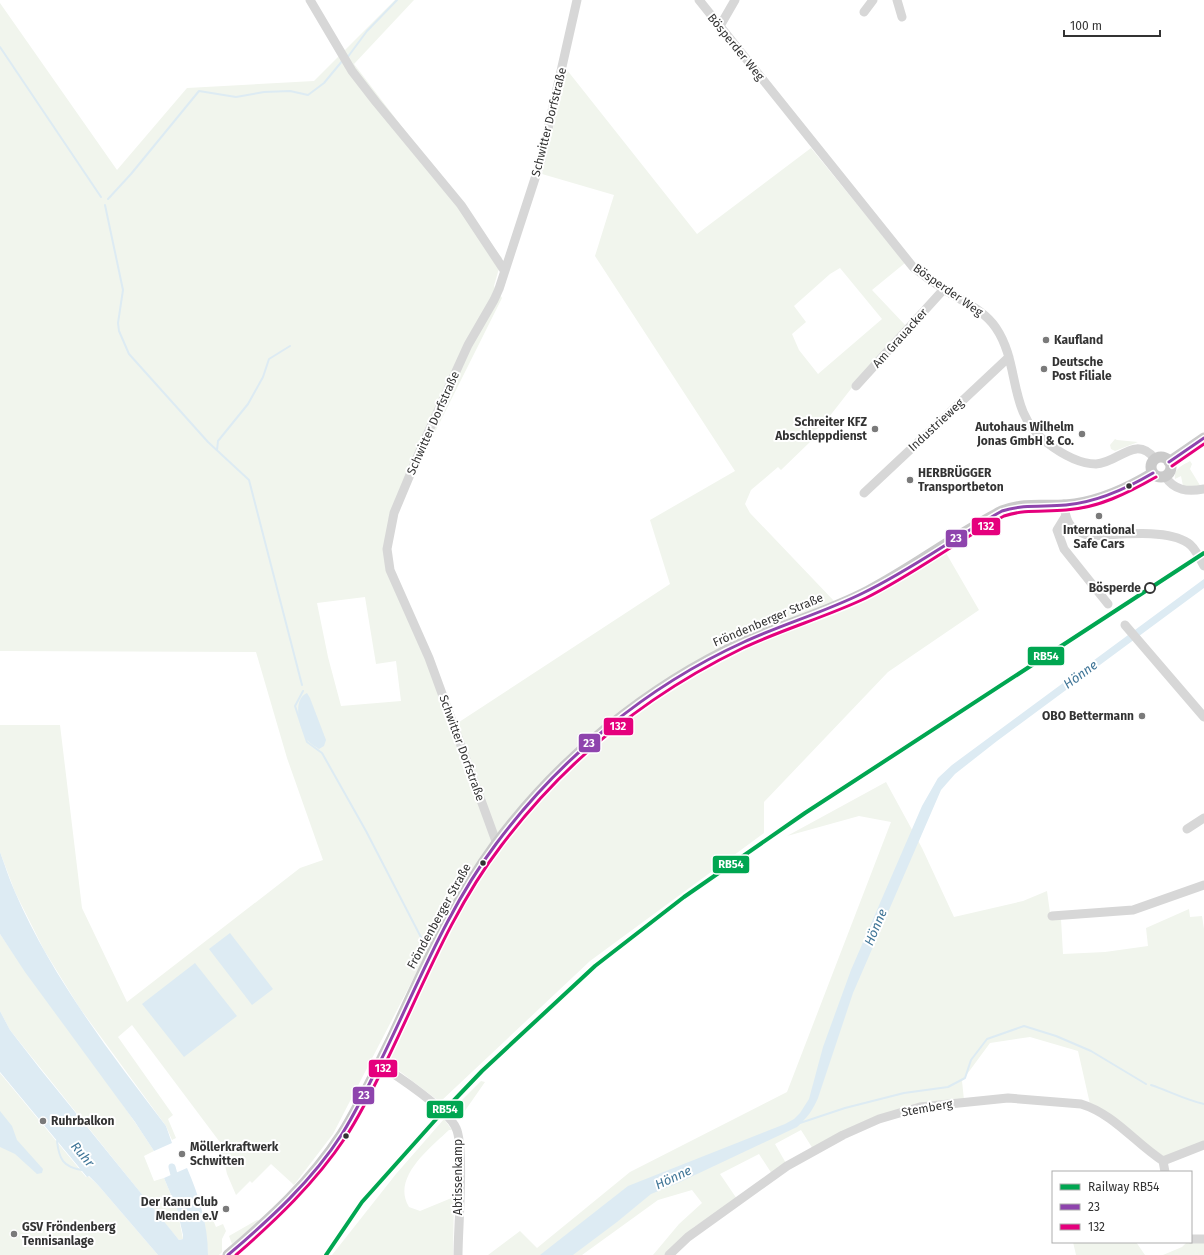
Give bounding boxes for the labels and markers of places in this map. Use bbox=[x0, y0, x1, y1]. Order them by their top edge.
place label: Kaufland bbox=[1054, 333, 1103, 347]
marker: Kaufland bbox=[1041, 335, 1051, 345]
place label: Deutsche Post Filiale bbox=[1052, 355, 1112, 383]
marker: Deutsche Post Filiale bbox=[1039, 364, 1049, 374]
place label: Schreiter KFZ Abschleppdienst bbox=[774, 415, 867, 443]
place label: Autohaus Wilhelm Jonas GmbH & Co. bbox=[974, 420, 1074, 448]
marker: Schreiter KFZ Abschleppdienst bbox=[870, 424, 880, 434]
marker: Autohaus Wilhelm Jonas GmbH & Co. bbox=[1077, 429, 1087, 439]
place label: HERBRÜGGER Transportbeton bbox=[918, 464, 1004, 494]
marker: HERBRÜGGER Transportbeton bbox=[905, 475, 915, 485]
unlabelled marker bbox=[1124, 481, 1134, 491]
marker: International Safe Cars bbox=[1094, 511, 1104, 521]
place label: International Safe Cars bbox=[1063, 523, 1135, 551]
place label: Bösperde bbox=[1089, 581, 1141, 595]
marker: Bösperde bbox=[1144, 582, 1156, 594]
place label: OBO Bettermann bbox=[1042, 709, 1134, 723]
marker: OBO Bettermann bbox=[1137, 711, 1147, 721]
unlabelled marker bbox=[478, 858, 488, 868]
place label: Ruhrbalkon bbox=[51, 1114, 115, 1128]
marker: Ruhrbalkon bbox=[38, 1116, 48, 1126]
unlabelled marker bbox=[341, 1131, 351, 1141]
place label: Möllerkraftwerk Schwitten bbox=[190, 1140, 279, 1168]
marker: Möllerkraftwerk Schwitten bbox=[177, 1149, 187, 1159]
place label: Der Kanu Club Menden e.V bbox=[141, 1195, 219, 1223]
marker: Der Kanu Club Menden e.V bbox=[221, 1204, 231, 1214]
place label: GSV Fröndenberg Tennisanlage bbox=[22, 1220, 116, 1248]
marker: GSV Fröndenberg Tennisanlage bbox=[9, 1229, 19, 1239]

